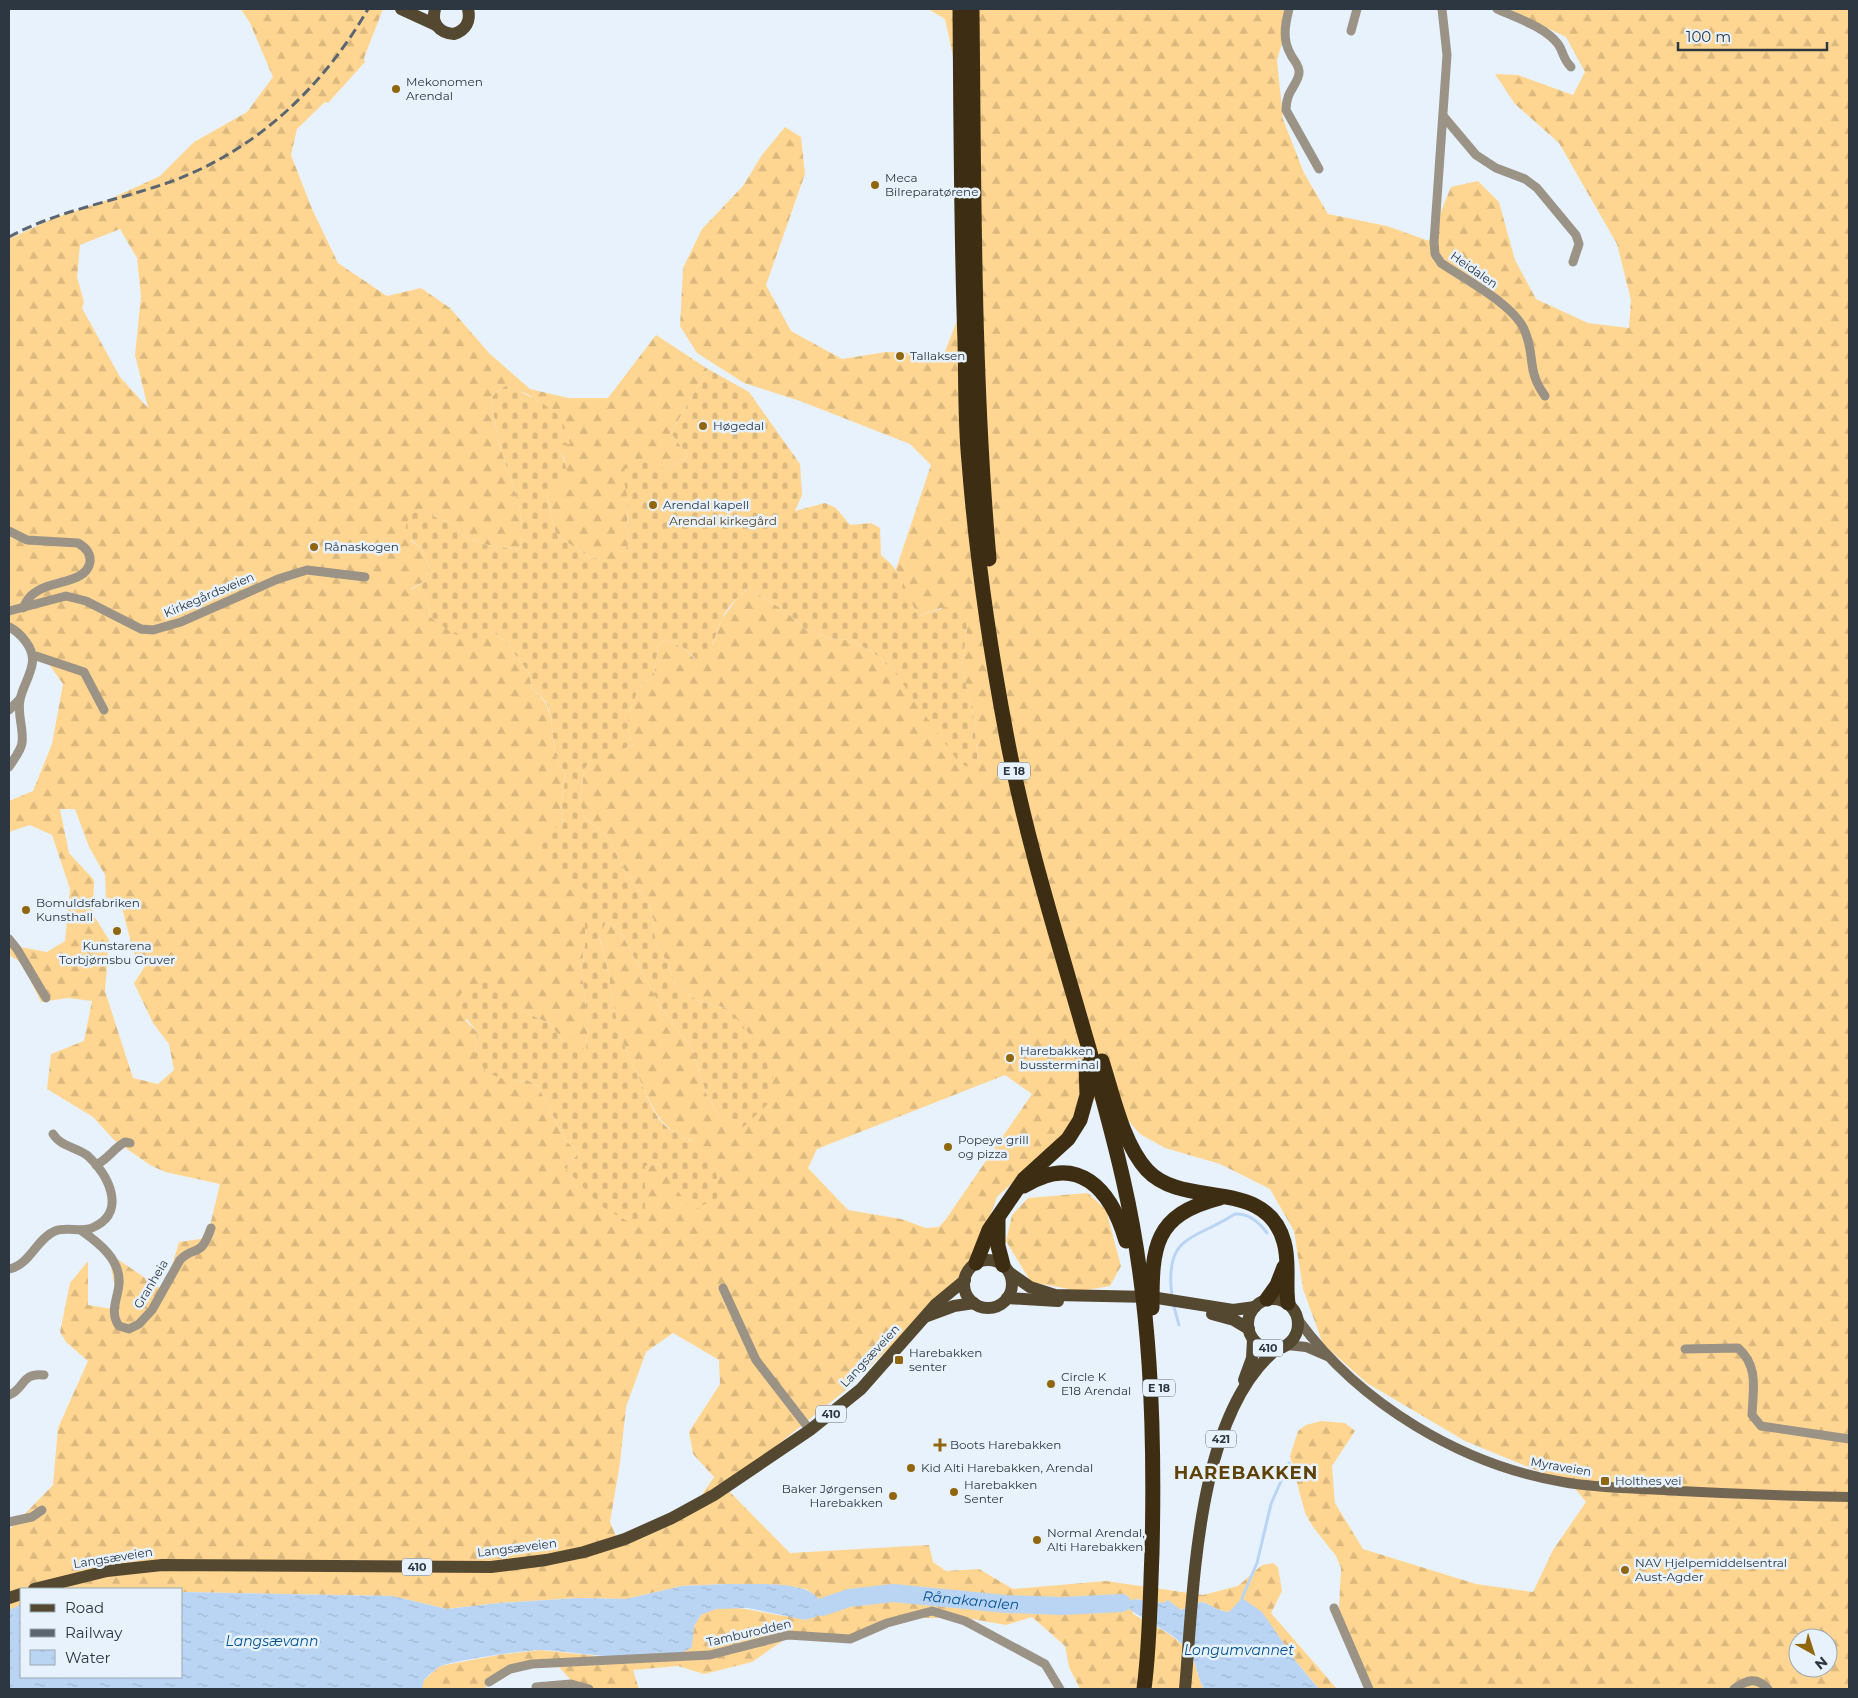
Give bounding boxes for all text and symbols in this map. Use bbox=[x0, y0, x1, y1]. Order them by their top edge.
scale bar bbox=[1678, 20, 1827, 52]
text: 100 m bbox=[1686, 27, 1731, 46]
place label: Mekonomen Arendal bbox=[406, 74, 483, 103]
marker: Mekonomen Arendal bbox=[390, 83, 402, 95]
place label: Meca Bilreparatørene bbox=[885, 170, 978, 199]
marker: Meca Bilreparatørene bbox=[869, 179, 881, 191]
street label: Heidalen bbox=[1448, 248, 1501, 291]
place label: Tallaksen bbox=[910, 348, 965, 363]
marker: Tallaksen bbox=[894, 350, 906, 362]
place label: Høgedal bbox=[713, 418, 764, 433]
marker: Høgedal bbox=[697, 420, 709, 432]
place label: Arendal kapell bbox=[663, 497, 749, 512]
marker: Arendal kapell bbox=[647, 499, 659, 511]
park label: Arendal kirkegård bbox=[669, 513, 777, 528]
place label: Rånaskogen bbox=[324, 539, 399, 554]
marker: Rånaskogen bbox=[308, 541, 320, 553]
street label: Kirkegårdsveien bbox=[161, 569, 256, 620]
road number: E 18 bbox=[998, 762, 1030, 779]
place label: Bomuldsfabriken Kunsthall bbox=[36, 895, 140, 924]
marker: Bomuldsfabriken Kunsthall bbox=[20, 904, 32, 916]
marker: Kunstarena Torbjørnsbu Gruver bbox=[111, 925, 123, 937]
place label: Kunstarena Torbjørnsbu Gruver bbox=[59, 938, 175, 967]
place label: Harebakken bussterminal bbox=[1020, 1043, 1099, 1072]
marker: Harebakken bussterminal bbox=[1004, 1052, 1016, 1064]
place label: Popeye grill og pizza bbox=[958, 1132, 1029, 1161]
marker: Popeye grill og pizza bbox=[942, 1141, 954, 1153]
street label: Granheia bbox=[130, 1257, 171, 1311]
street label: Langsæveien bbox=[837, 1321, 902, 1390]
road number: 410 bbox=[1253, 1340, 1283, 1356]
place label: Harebakken senter bbox=[909, 1345, 982, 1374]
marker: Harebakken senter bbox=[893, 1354, 905, 1366]
place label: Circle K E18 Arendal bbox=[1061, 1369, 1131, 1398]
marker: Circle K E18 Arendal bbox=[1045, 1378, 1057, 1390]
road number: E 18 bbox=[1143, 1380, 1175, 1396]
road number: 410 bbox=[816, 1406, 846, 1422]
road number: 421 bbox=[1206, 1430, 1236, 1448]
place label: Boots Harebakken bbox=[950, 1437, 1061, 1452]
marker: Boots Harebakken bbox=[934, 1439, 946, 1451]
street label: Myraveien bbox=[1530, 1454, 1593, 1479]
place label: Kid Alti Harebakken, Arendal bbox=[921, 1460, 1093, 1475]
marker: Kid Alti Harebakken, Arendal bbox=[905, 1462, 917, 1474]
district label: HAREBAKKEN bbox=[1174, 1462, 1318, 1484]
place label: Holthes vei bbox=[1615, 1473, 1681, 1488]
marker: Holthes vei bbox=[1599, 1475, 1611, 1487]
place label: Harebakken Senter bbox=[964, 1477, 1037, 1506]
place label: Baker Jørgensen Harebakken bbox=[782, 1481, 883, 1510]
marker: Harebakken Senter bbox=[948, 1486, 960, 1498]
marker: Baker Jørgensen Harebakken bbox=[887, 1490, 899, 1502]
place label: Normal Arendal, Alti Harebakken bbox=[1047, 1525, 1145, 1554]
marker: Normal Arendal, Alti Harebakken bbox=[1031, 1534, 1043, 1546]
street label: Langsæveien bbox=[476, 1535, 558, 1560]
street label: Langsæveien bbox=[72, 1544, 154, 1571]
place label: NAV Hjelpemiddelsentral Aust-Agder bbox=[1635, 1555, 1787, 1584]
road number: 410 bbox=[402, 1558, 432, 1575]
marker: NAV Hjelpemiddelsentral Aust-Agder bbox=[1619, 1564, 1631, 1576]
water label: Rånakanalen bbox=[922, 1587, 1019, 1613]
legend bbox=[20, 1588, 182, 1678]
text: Road bbox=[65, 1598, 104, 1617]
street label: Tamburodden bbox=[705, 1615, 793, 1650]
text: Railway bbox=[65, 1623, 123, 1642]
north arrow bbox=[1788, 1628, 1838, 1678]
water label: Langsævann bbox=[226, 1632, 319, 1650]
water label: Longumvannet bbox=[1184, 1641, 1294, 1659]
text: Water bbox=[65, 1648, 111, 1667]
text: N bbox=[1811, 1653, 1831, 1674]

